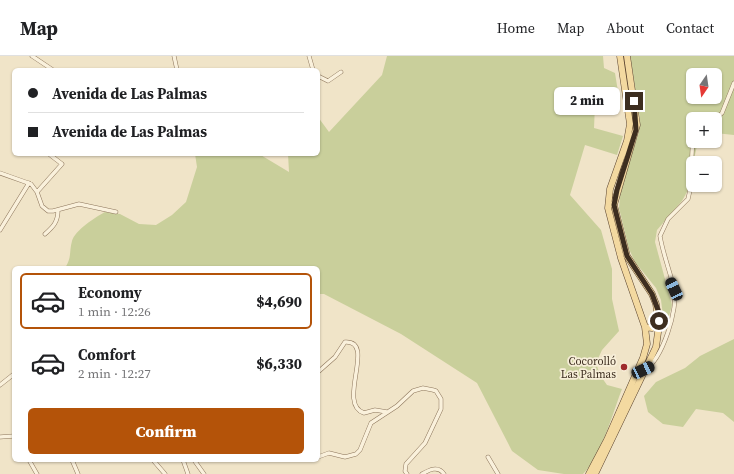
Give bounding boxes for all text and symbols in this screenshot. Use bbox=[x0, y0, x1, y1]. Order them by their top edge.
text: Map bbox=[20, 15, 58, 41]
text: Home bbox=[497, 18, 535, 38]
text: Map bbox=[557, 18, 584, 38]
text: About bbox=[606, 18, 644, 38]
text: Contact bbox=[666, 18, 714, 38]
north arrow bbox=[686, 68, 722, 104]
map controls bbox=[686, 68, 722, 192]
text: Avenida de Las Palmas bbox=[52, 83, 207, 104]
callout: 2 min bbox=[554, 87, 620, 115]
text: 2 min bbox=[570, 92, 604, 109]
route end bbox=[625, 92, 643, 110]
button: + bbox=[686, 112, 722, 148]
text: Avenida de Las Palmas bbox=[52, 121, 207, 142]
button: − bbox=[686, 156, 722, 192]
car bbox=[663, 276, 685, 302]
text: Economy bbox=[78, 282, 142, 303]
icon: car bbox=[30, 283, 66, 319]
text: $4,690 bbox=[256, 291, 302, 312]
text: 1 min · 12:26 bbox=[78, 303, 151, 320]
route start bbox=[650, 312, 668, 330]
text: Comfort bbox=[78, 344, 136, 365]
icon: car bbox=[30, 345, 66, 381]
text: $6,330 bbox=[256, 353, 302, 374]
place label: Cocorolló Las Palmas bbox=[561, 354, 616, 382]
car bbox=[630, 359, 656, 381]
marker: Cocorolló Las Palmas bbox=[619, 362, 629, 372]
text: 2 min · 12:27 bbox=[78, 365, 151, 382]
button: Confirm bbox=[28, 408, 304, 454]

